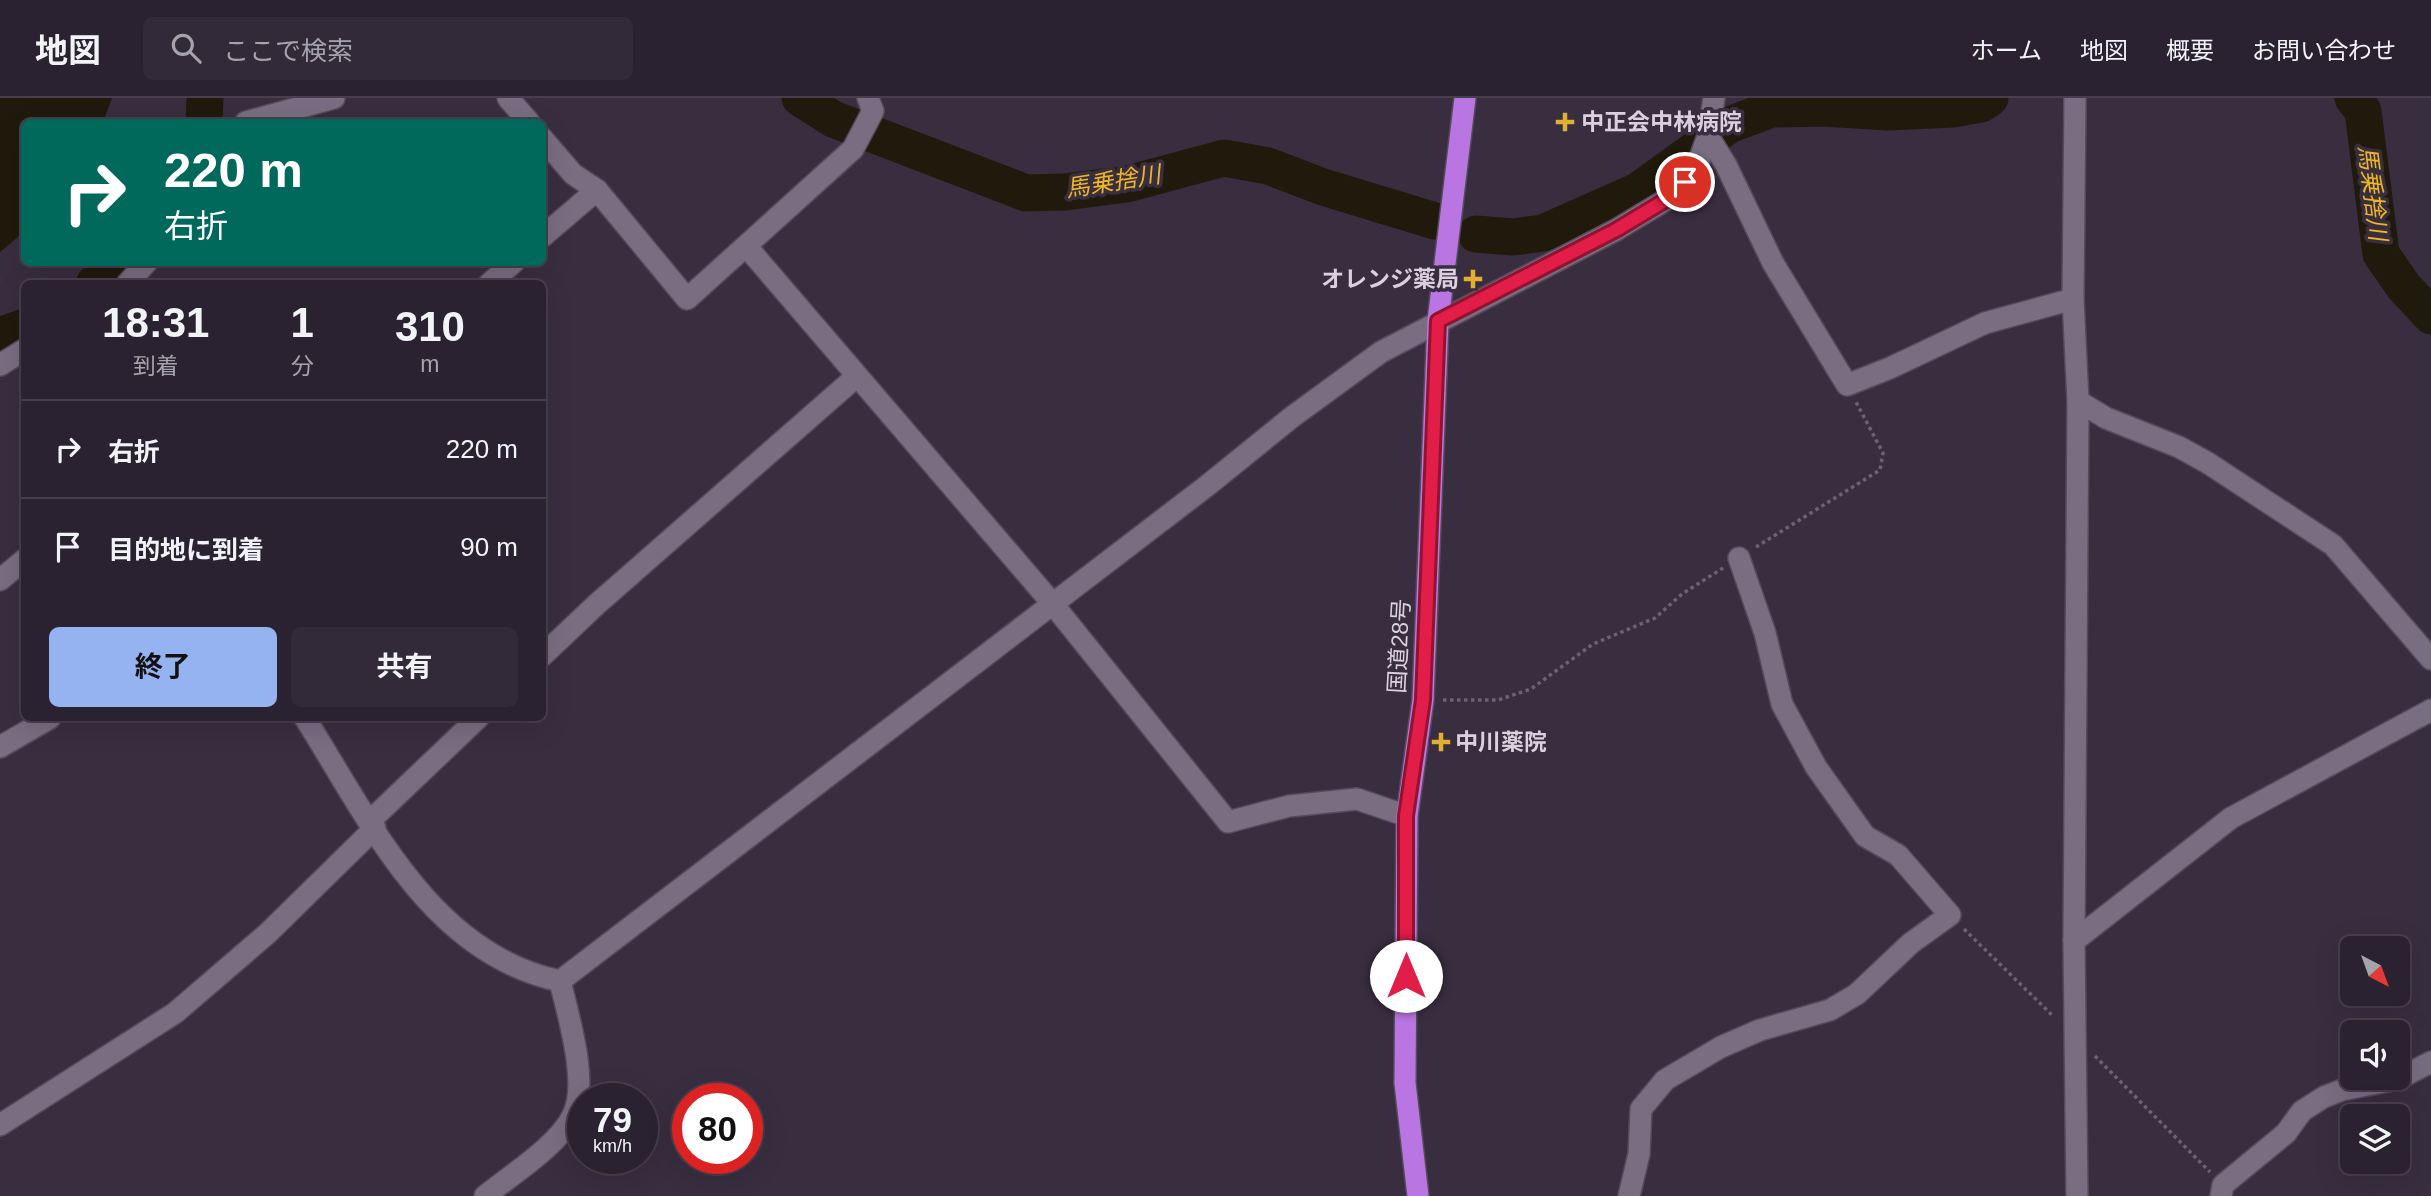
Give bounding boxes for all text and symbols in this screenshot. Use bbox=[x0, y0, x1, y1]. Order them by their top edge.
search box bbox=[143, 17, 633, 80]
icon: search bbox=[167, 29, 205, 67]
text: 地図 bbox=[35, 32, 101, 69]
text: ここで検索 bbox=[223, 36, 353, 66]
text: ホーム bbox=[1971, 37, 2042, 64]
text: 地図 bbox=[2080, 37, 2128, 64]
text: 概要 bbox=[2166, 37, 2214, 64]
text: お問い合わせ bbox=[2252, 37, 2396, 64]
place label: 中正会中林病院 bbox=[1581, 109, 1742, 135]
marker: 中正会中林病院 bbox=[1555, 112, 1575, 132]
text: 220 m bbox=[164, 143, 303, 197]
water label: 馬乗捨川 bbox=[2354, 144, 2393, 245]
icon: right bbox=[49, 147, 140, 238]
pin bbox=[1655, 152, 1715, 212]
water label: 馬乗捨川 bbox=[1063, 160, 1165, 202]
icon: arrive bbox=[1666, 163, 1704, 201]
text: 右折 bbox=[164, 208, 228, 244]
place label: オレンジ薬局 bbox=[1321, 266, 1459, 292]
marker: オレンジ薬局 bbox=[1465, 271, 1481, 287]
text: 18:31 bbox=[102, 299, 209, 346]
text: 1 bbox=[290, 299, 314, 346]
text: 310 bbox=[395, 303, 465, 350]
text: m bbox=[420, 351, 440, 377]
text: 到着 bbox=[133, 353, 179, 379]
text: 分 bbox=[291, 353, 314, 379]
icon: right bbox=[49, 430, 87, 468]
text: 220 m bbox=[446, 434, 518, 464]
text: 右折 bbox=[108, 437, 160, 467]
icon: arrive bbox=[49, 528, 87, 566]
text: 90 m bbox=[460, 532, 518, 562]
text: 目的地に到着 bbox=[108, 535, 264, 565]
street label: 国道28号 bbox=[1384, 598, 1414, 694]
button: 終了 bbox=[49, 627, 277, 707]
button: 共有 bbox=[291, 627, 518, 707]
place label: 中川薬院 bbox=[1455, 729, 1547, 755]
marker: 中川薬院 bbox=[1433, 734, 1449, 750]
north arrow bbox=[2340, 936, 2410, 1006]
map controls bbox=[2340, 936, 2410, 1174]
position arrow bbox=[1369, 939, 1443, 1013]
button: sound bbox=[2340, 1020, 2410, 1090]
speed limit sign: 80 bbox=[672, 1083, 763, 1174]
text: 79 bbox=[593, 1100, 632, 1139]
button: layers bbox=[2340, 1104, 2410, 1174]
text: km/h bbox=[593, 1136, 632, 1156]

